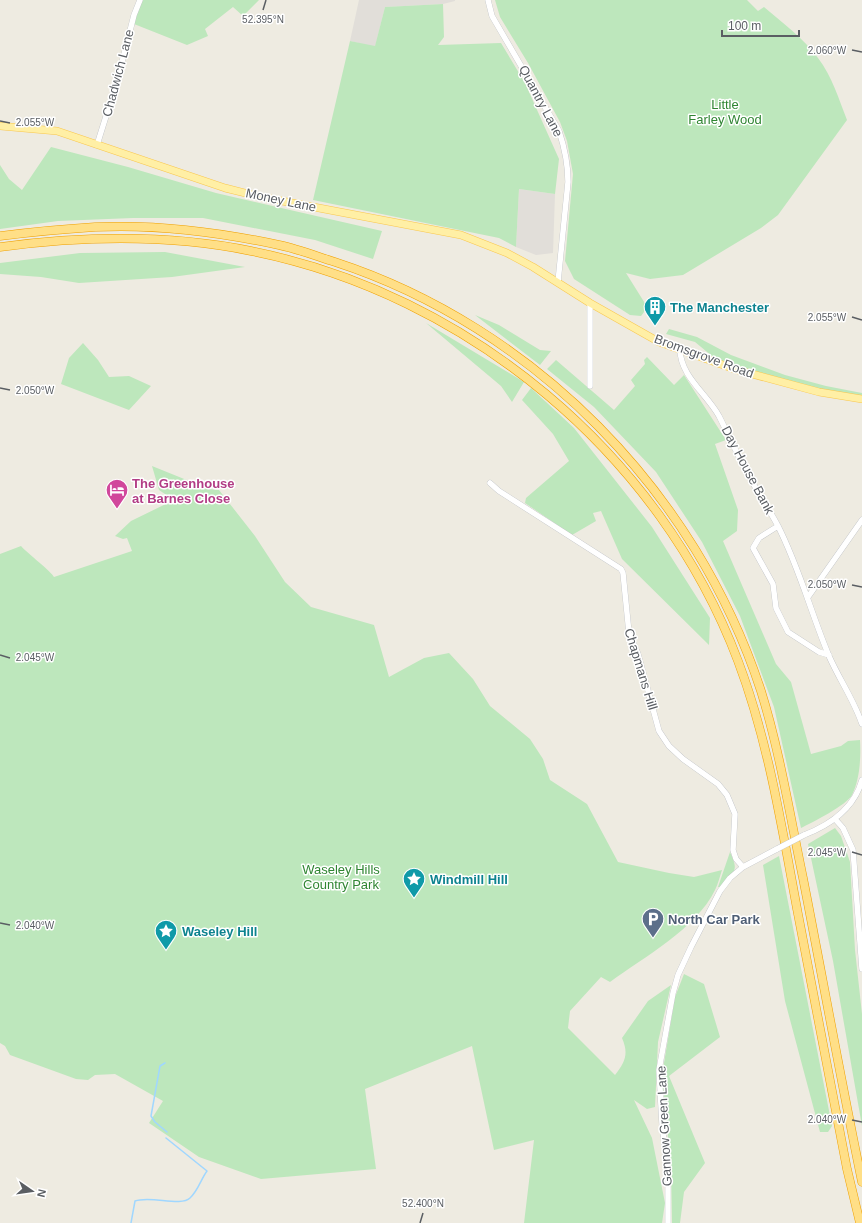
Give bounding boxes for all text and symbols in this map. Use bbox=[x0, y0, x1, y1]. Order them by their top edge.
scale bar bbox=[722, 12, 799, 38]
text: 52.395°N bbox=[242, 14, 284, 25]
text: 100 m bbox=[728, 19, 761, 33]
street label: Chadwich Lane bbox=[99, 28, 137, 118]
text: 2.060°W bbox=[808, 45, 847, 56]
street label: Quantry Lane bbox=[516, 63, 566, 139]
park label: Little Farley Wood bbox=[688, 97, 762, 127]
text: 2.055°W bbox=[16, 117, 55, 128]
street label: Money Lane bbox=[244, 185, 318, 215]
building icon: The Manchester bbox=[642, 294, 668, 327]
place label: The Manchester bbox=[670, 300, 769, 315]
text: 2.055°W bbox=[808, 312, 847, 323]
street label: Bromsgrove Road bbox=[652, 331, 756, 381]
text: 2.050°W bbox=[16, 385, 55, 396]
street label: Day House Bank bbox=[718, 423, 778, 517]
place label: The Greenhouse at Barnes Close bbox=[132, 476, 235, 506]
hotel icon: The Greenhouse at Barnes Close bbox=[104, 477, 130, 510]
text: 2.050°W bbox=[808, 579, 847, 590]
street label: Chapmans Hill bbox=[621, 626, 661, 712]
text: 2.045°W bbox=[16, 652, 55, 663]
text: 2.045°W bbox=[808, 847, 847, 858]
park label: Waseley Hills Country Park bbox=[302, 862, 380, 892]
place icon: Windmill Hill bbox=[401, 866, 427, 899]
place label: Windmill Hill bbox=[430, 872, 508, 887]
parking icon: North Car Park bbox=[640, 906, 666, 939]
place label: North Car Park bbox=[668, 912, 761, 927]
place icon: Waseley Hill bbox=[153, 918, 179, 951]
text: 2.040°W bbox=[16, 920, 55, 931]
place label: Waseley Hill bbox=[182, 924, 257, 939]
street label: Gannow Green Lane bbox=[653, 1065, 675, 1187]
text: 2.040°W bbox=[808, 1114, 847, 1125]
north arrow bbox=[12, 1171, 52, 1211]
text: N bbox=[35, 1188, 48, 1199]
text: 52.400°N bbox=[402, 1198, 444, 1209]

